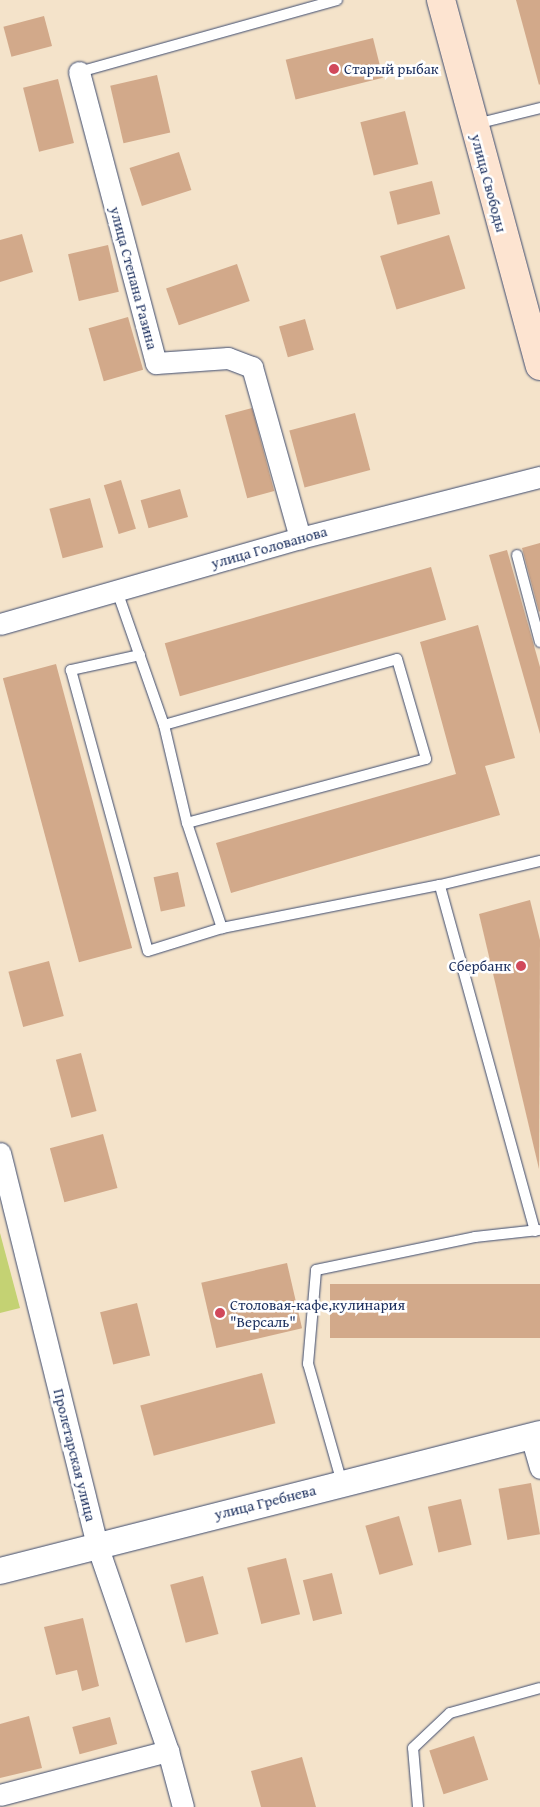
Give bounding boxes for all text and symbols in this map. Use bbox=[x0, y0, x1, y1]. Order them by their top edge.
place label: Старый рыбак bbox=[344, 60, 439, 78]
marker: Старый рыбак bbox=[328, 63, 340, 75]
street label: улица Свободы bbox=[467, 132, 511, 234]
street label: улица Степана Разина bbox=[106, 204, 162, 352]
street label: улица Голованова bbox=[209, 522, 329, 572]
place label: Сбербанк bbox=[449, 957, 511, 975]
marker: Сбербанк bbox=[515, 960, 527, 972]
place label: Столовая-кафе,кулинария "Версаль" bbox=[230, 1295, 405, 1330]
marker: Столовая-кафе,кулинария "Версаль" bbox=[214, 1307, 226, 1319]
street label: Пролетарская улица bbox=[50, 1387, 100, 1523]
street label: улица Гребнева bbox=[212, 1481, 318, 1523]

